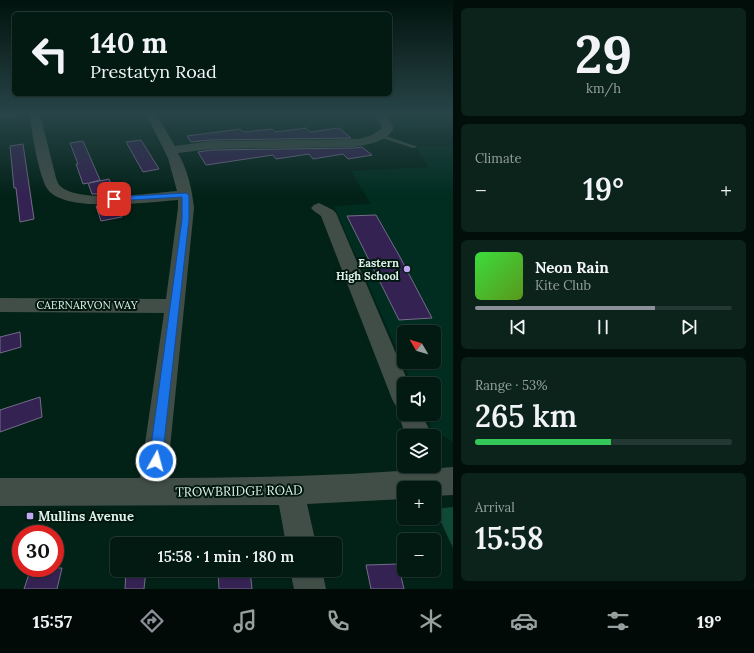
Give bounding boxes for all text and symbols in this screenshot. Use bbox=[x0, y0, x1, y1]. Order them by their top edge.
text: 29 bbox=[575, 21, 632, 87]
text: 140 m bbox=[90, 25, 168, 61]
icon: left bbox=[24, 28, 76, 80]
text: Prestatyn Road bbox=[90, 60, 217, 83]
text: km/h bbox=[586, 80, 621, 97]
text: Climate bbox=[475, 150, 522, 167]
text: 19° bbox=[583, 170, 624, 208]
text: − bbox=[475, 176, 487, 204]
text: + bbox=[720, 176, 732, 204]
pin bbox=[97, 182, 131, 216]
icon: arrive bbox=[103, 188, 125, 210]
place label: Eastern High School bbox=[336, 256, 400, 283]
text: Neon Rain bbox=[535, 258, 609, 277]
marker: Eastern High School bbox=[402, 264, 412, 274]
text: Kite Club bbox=[535, 277, 591, 294]
street label: CAERNARVON WAY bbox=[36, 298, 139, 312]
icon: previous bbox=[507, 316, 529, 338]
icon: pause bbox=[592, 316, 614, 338]
icon: next bbox=[678, 316, 700, 338]
north arrow bbox=[397, 325, 441, 369]
map controls bbox=[397, 325, 441, 577]
button: sound bbox=[397, 377, 441, 421]
text: Range · 53% bbox=[475, 377, 548, 394]
text: 265 km bbox=[475, 397, 577, 435]
button: layers bbox=[397, 429, 441, 473]
position arrow bbox=[135, 440, 177, 482]
street label: TROWBRIDGE ROAD bbox=[175, 481, 303, 501]
button: + bbox=[397, 481, 441, 525]
text: Arrival bbox=[475, 499, 515, 516]
place label: Mullins Avenue bbox=[38, 508, 134, 525]
marker: Mullins Avenue bbox=[25, 511, 35, 521]
text: 15:58 bbox=[475, 519, 544, 557]
speed limit sign: 30 bbox=[12, 525, 64, 577]
button: − bbox=[397, 533, 441, 577]
text: 15:58 · 1 min · 180 m bbox=[158, 547, 294, 566]
icon: directions bbox=[138, 607, 166, 635]
icon: music bbox=[231, 607, 259, 635]
icon: phone bbox=[324, 607, 352, 635]
icon: climate bbox=[417, 607, 445, 635]
icon: car bbox=[510, 607, 538, 635]
icon: filters bbox=[604, 607, 632, 635]
text: 15:57 bbox=[33, 610, 72, 633]
text: 19° bbox=[697, 610, 721, 633]

